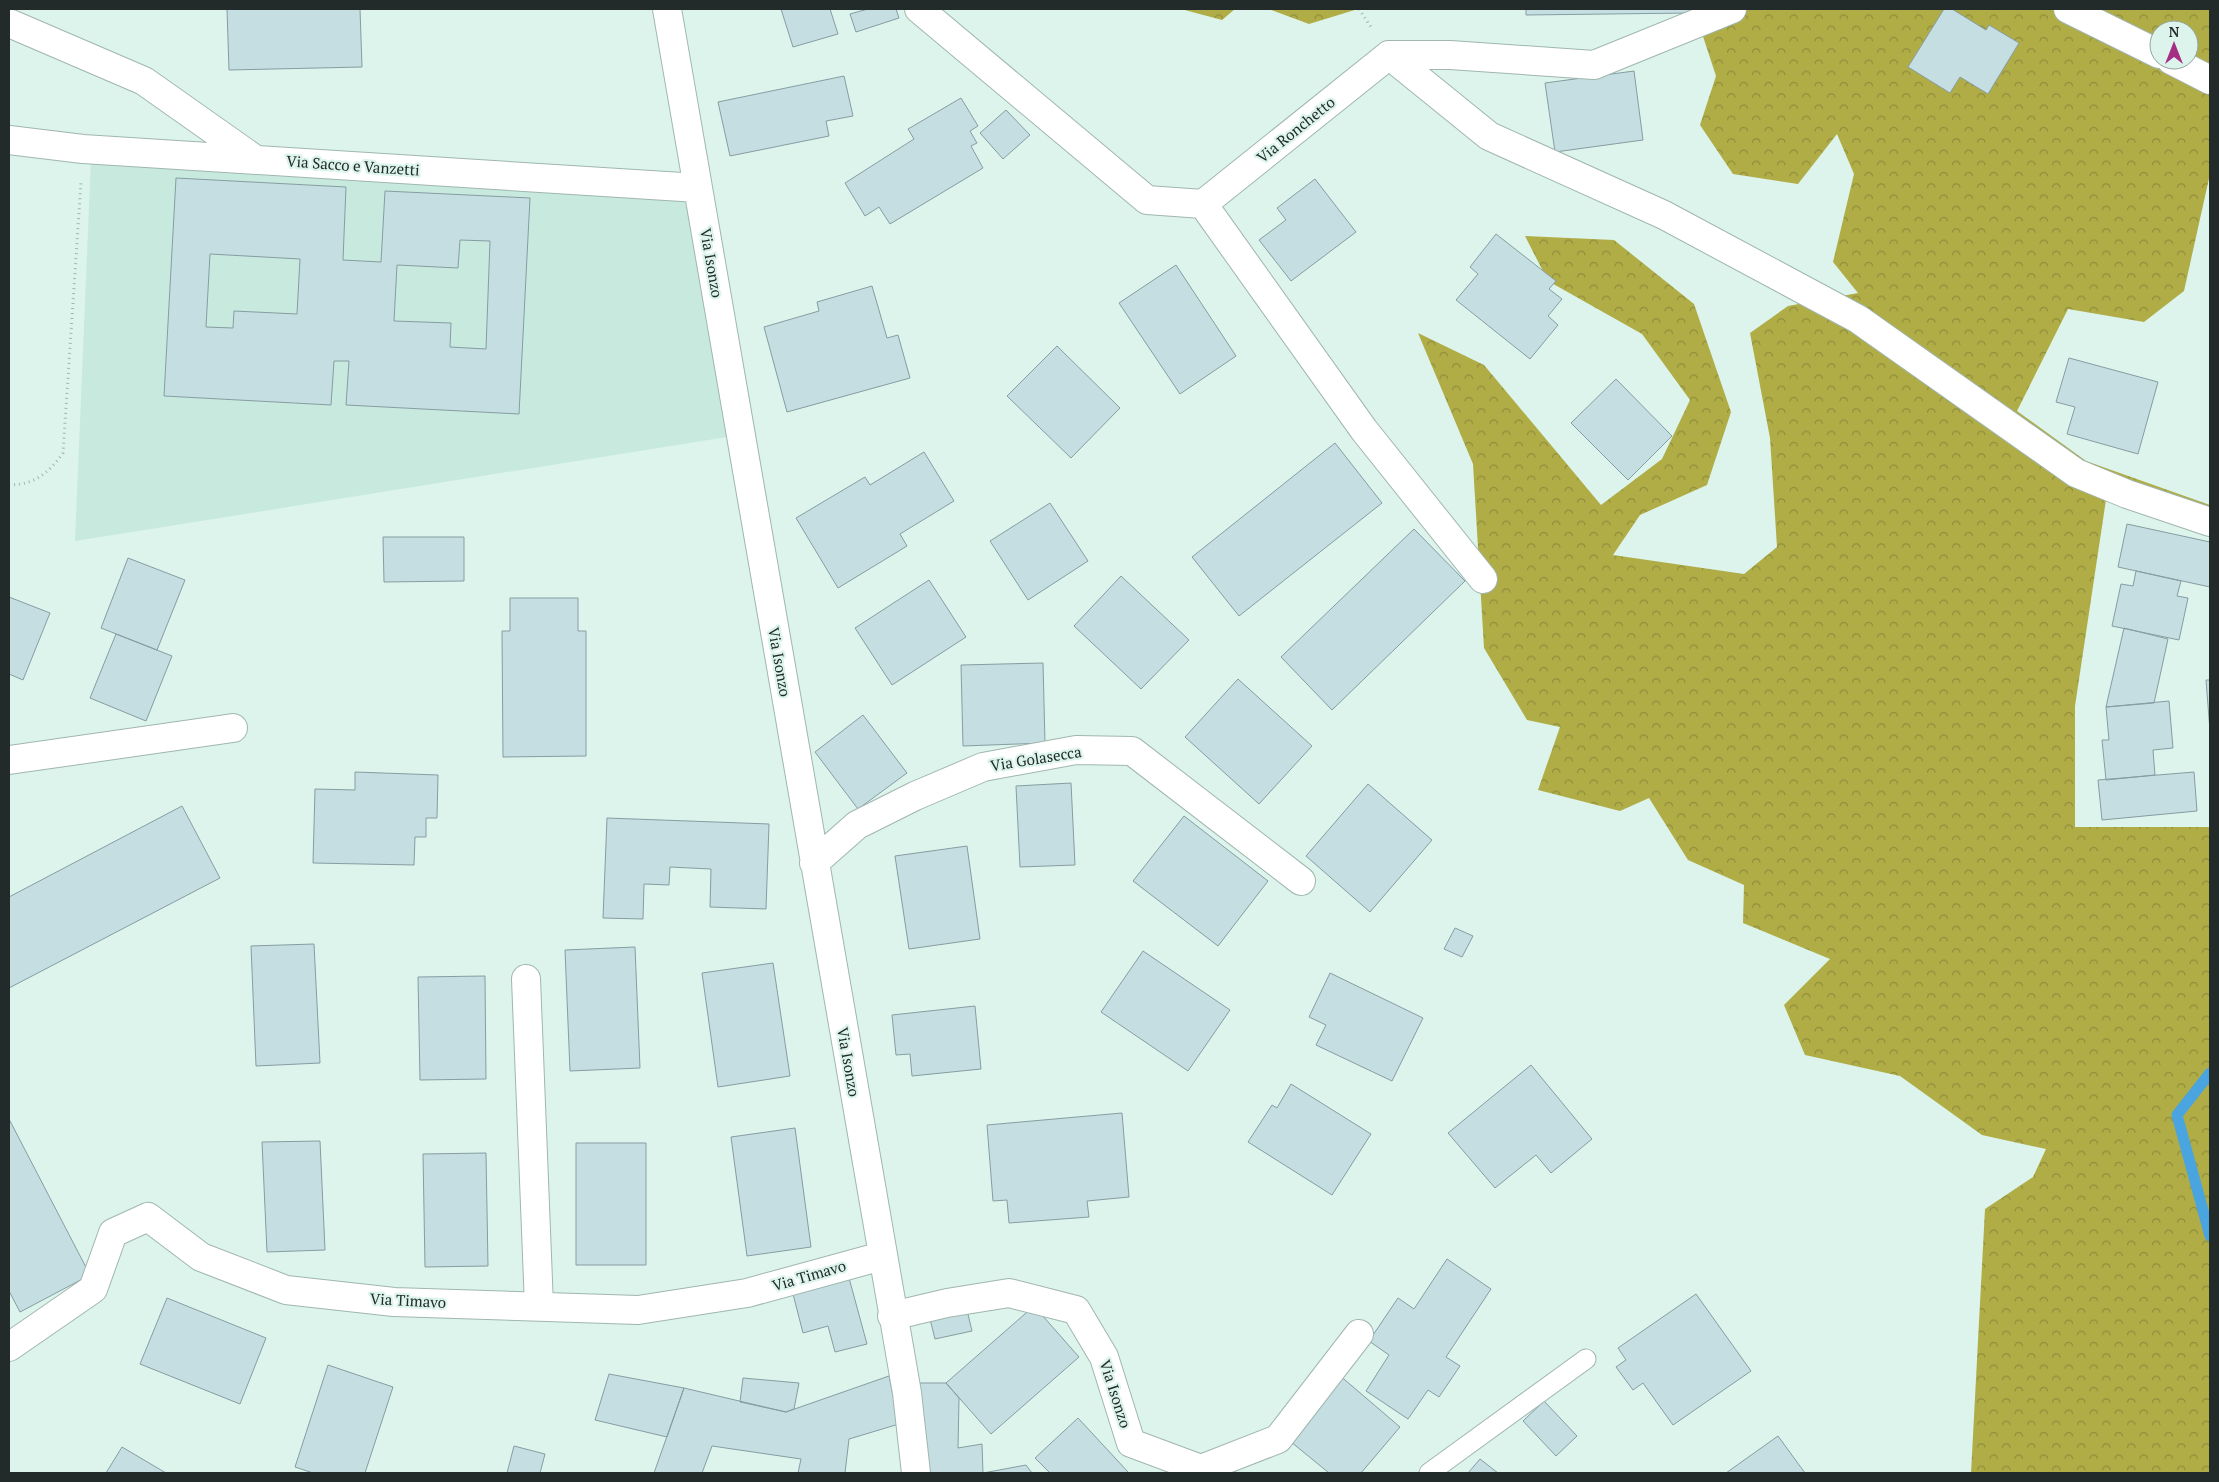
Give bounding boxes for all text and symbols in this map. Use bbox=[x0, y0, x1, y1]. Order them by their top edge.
north arrow bbox=[2149, 20, 2199, 70]
text: N bbox=[2169, 22, 2180, 41]
street label: Via Ronchetto bbox=[1252, 91, 1339, 167]
street label: Via Sacco e Vanzetti bbox=[286, 150, 420, 180]
street label: Via Isonzo bbox=[696, 226, 728, 299]
street label: Via Isonzo bbox=[764, 625, 796, 698]
street label: Via Golasecca bbox=[989, 741, 1083, 775]
street label: Via Isonzo bbox=[833, 1025, 865, 1098]
street label: Via Timavo bbox=[769, 1255, 848, 1295]
street label: Via Timavo bbox=[370, 1288, 447, 1312]
street label: Via Isonzo bbox=[1096, 1357, 1136, 1430]

